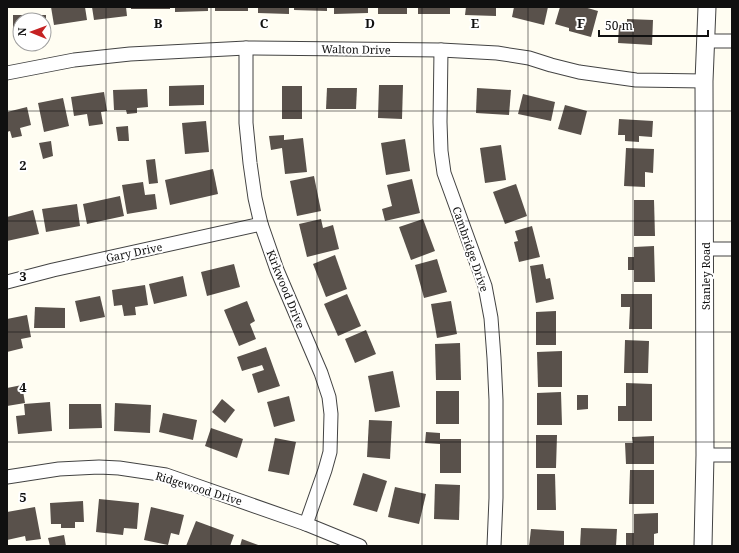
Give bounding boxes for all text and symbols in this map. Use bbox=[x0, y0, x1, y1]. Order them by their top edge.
north arrow bbox=[12, 12, 52, 52]
scale bar bbox=[599, 12, 708, 38]
text: B bbox=[154, 14, 163, 32]
text: C bbox=[260, 14, 269, 32]
text: D bbox=[365, 14, 375, 32]
text: E bbox=[471, 14, 480, 32]
text: F bbox=[577, 14, 585, 32]
text: 50 m bbox=[605, 17, 633, 34]
text: N bbox=[14, 27, 29, 36]
street label: Walton Drive bbox=[321, 41, 391, 57]
text: 2 bbox=[19, 156, 27, 174]
street label: Cambridge Drive bbox=[449, 204, 493, 294]
street label: Gary Drive bbox=[104, 239, 164, 265]
street label: Stanley Road bbox=[698, 242, 713, 310]
street label: Kirkwood Drive bbox=[263, 247, 309, 331]
text: 3 bbox=[19, 267, 27, 285]
text: 4 bbox=[19, 378, 27, 396]
street label: Ridgewood Drive bbox=[154, 468, 244, 508]
text: 5 bbox=[19, 488, 27, 506]

